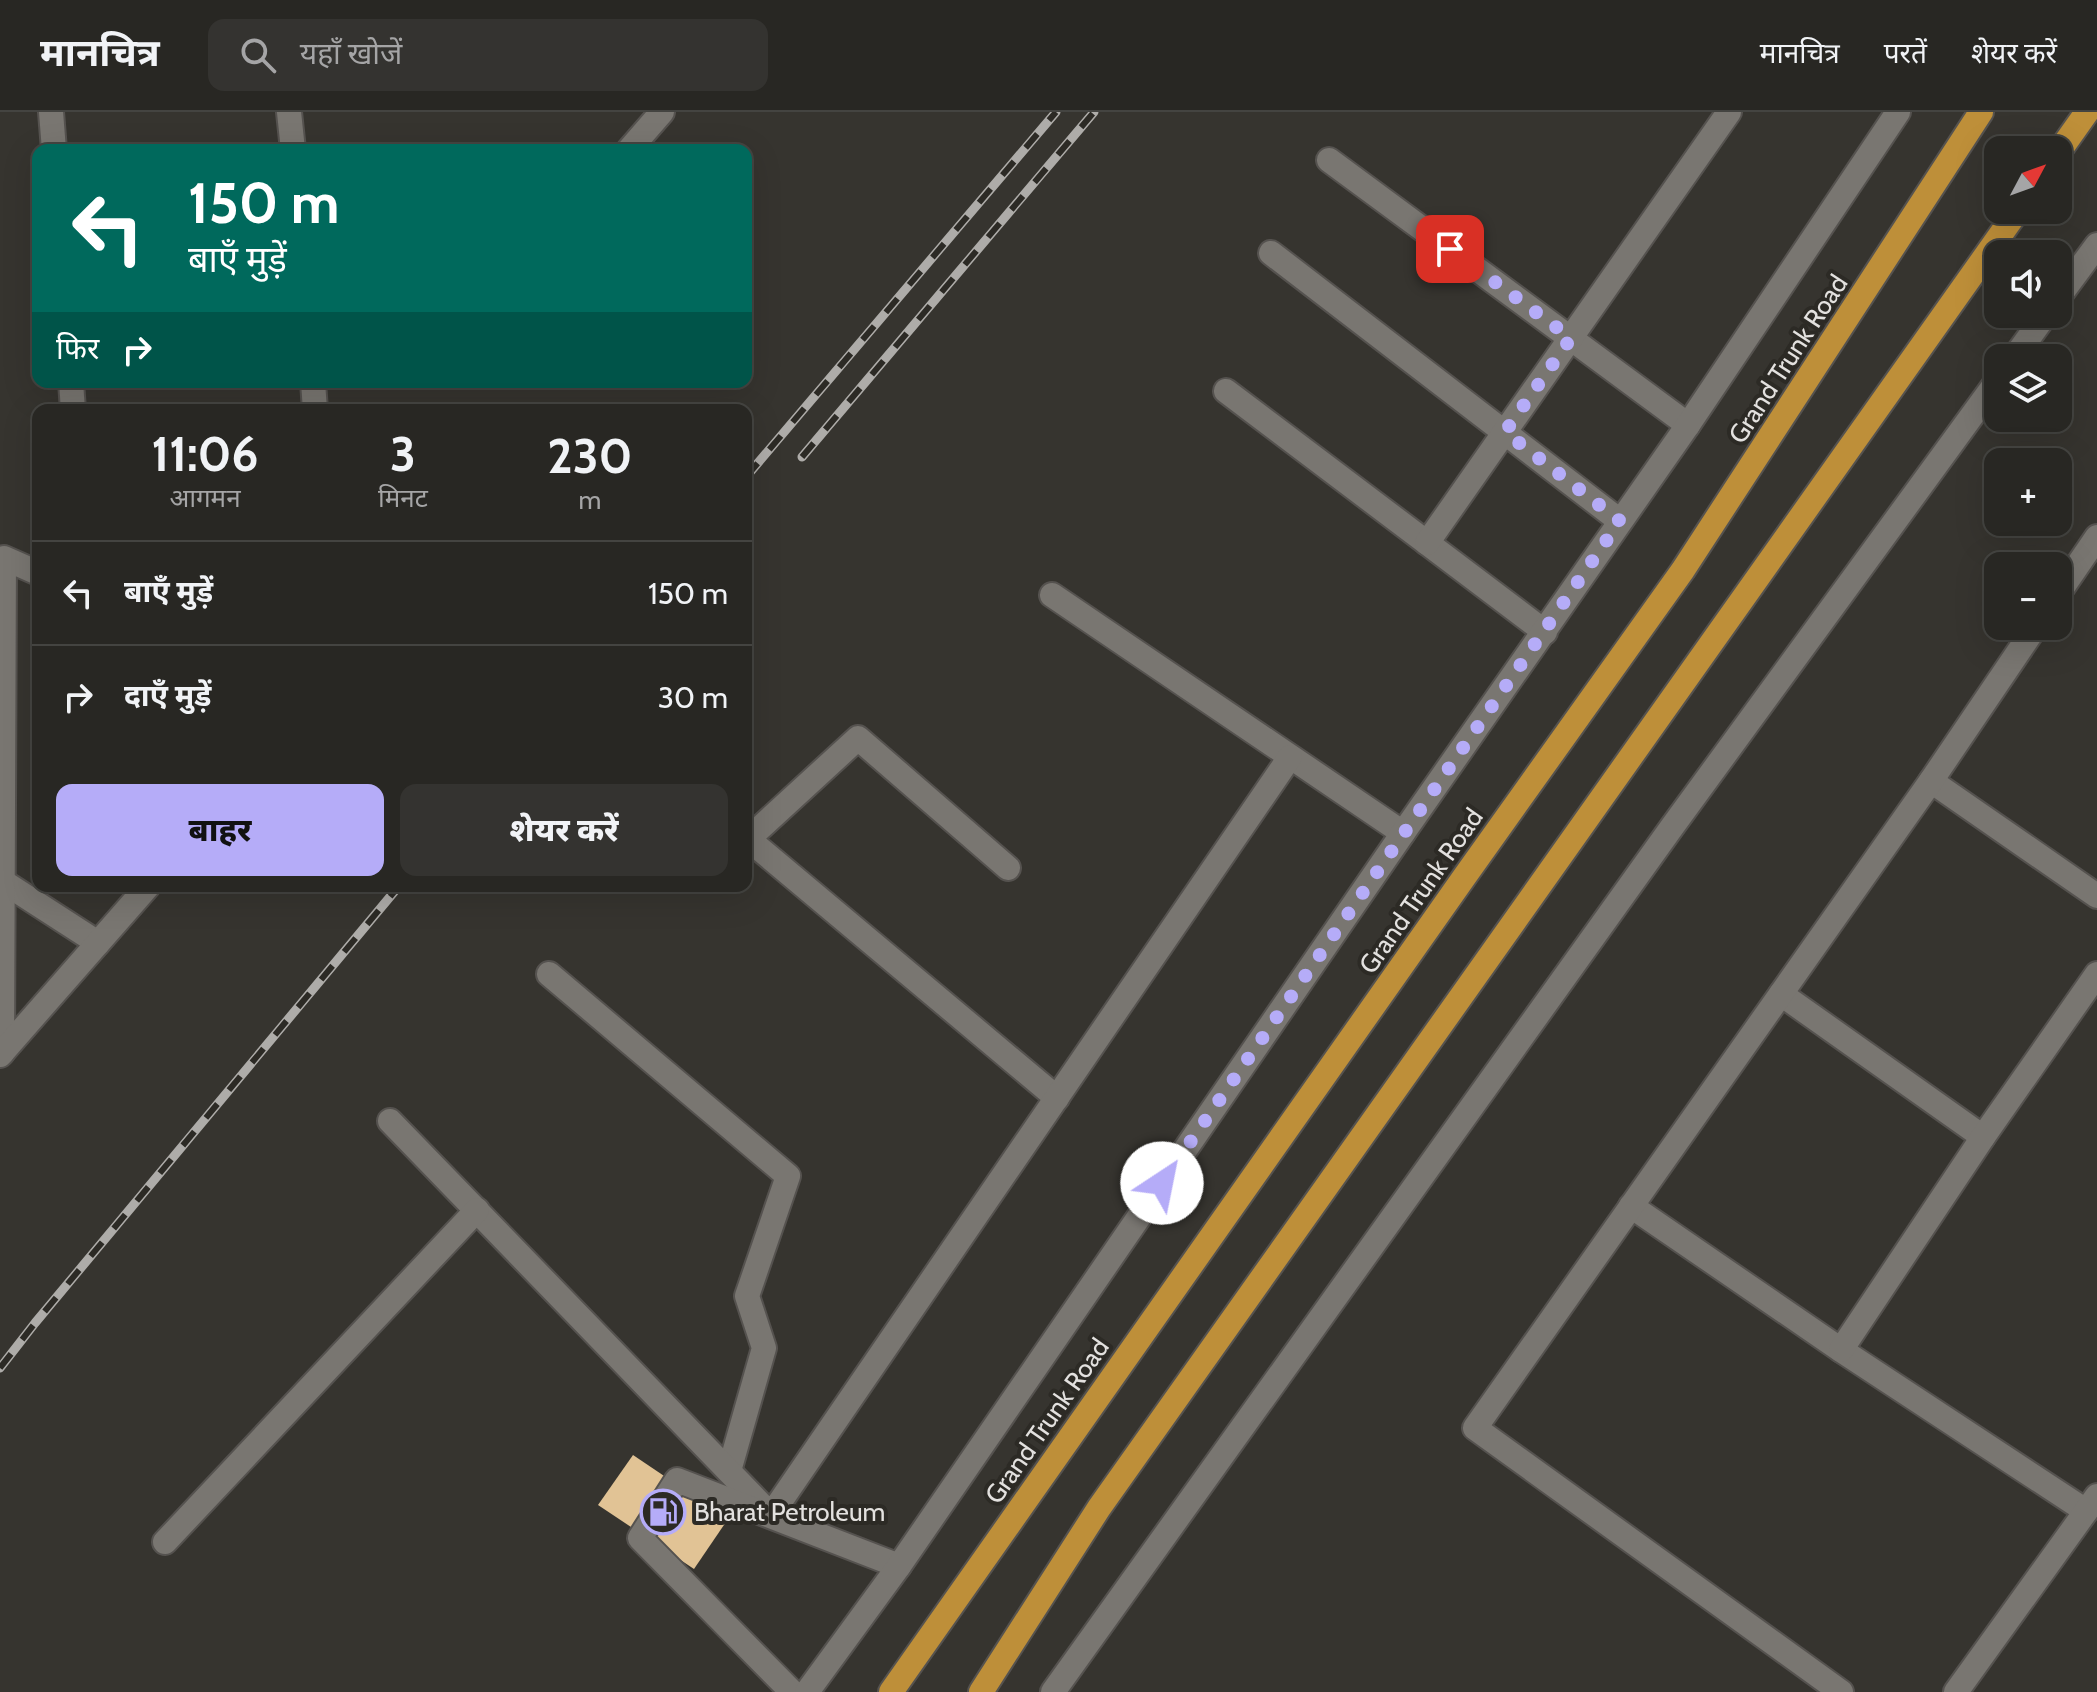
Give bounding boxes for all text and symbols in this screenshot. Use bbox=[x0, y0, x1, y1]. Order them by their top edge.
search box bbox=[208, 19, 768, 91]
text: मानचित्र bbox=[40, 29, 160, 76]
icon: search bbox=[236, 33, 280, 77]
text: यहाँ खोजें bbox=[300, 35, 402, 72]
text: मानचित्र bbox=[1760, 36, 1840, 70]
text: परतें bbox=[1884, 36, 1927, 70]
text: शेयर करें bbox=[1971, 36, 2057, 70]
north arrow bbox=[1984, 136, 2072, 224]
map controls bbox=[1984, 136, 2072, 640]
text: 150 m bbox=[188, 169, 340, 237]
icon: left bbox=[56, 176, 160, 280]
pin bbox=[1416, 215, 1484, 283]
icon: arrive bbox=[1428, 227, 1472, 271]
text: बाएँ मुड़ें bbox=[188, 237, 287, 281]
button: sound bbox=[1984, 240, 2072, 328]
street label: Grand Trunk Road bbox=[1722, 269, 1854, 449]
icon: right bbox=[115, 328, 159, 372]
text: फिर bbox=[56, 330, 99, 367]
button: layers bbox=[1984, 344, 2072, 432]
text: 11:06 bbox=[152, 425, 258, 483]
text: 3 bbox=[390, 425, 416, 483]
text: 230 bbox=[547, 427, 632, 485]
button: + bbox=[1984, 448, 2072, 536]
text: आगमन bbox=[169, 482, 241, 514]
text: मिनट bbox=[378, 482, 428, 514]
text: m bbox=[579, 484, 601, 516]
button: − bbox=[1984, 552, 2072, 640]
icon: left bbox=[56, 571, 100, 615]
text: बाएँ मुड़ें bbox=[124, 573, 213, 610]
text: 150 m bbox=[648, 575, 728, 612]
icon: right bbox=[56, 675, 100, 719]
text: दाएँ मुड़ें bbox=[124, 677, 211, 714]
text: 30 m bbox=[658, 679, 728, 716]
button: बाहर bbox=[56, 784, 384, 876]
button: शेयर करें bbox=[400, 784, 728, 876]
street label: Grand Trunk Road bbox=[1352, 802, 1490, 980]
position arrow bbox=[1120, 1141, 1204, 1225]
street label: Grand Trunk Road bbox=[978, 1332, 1116, 1510]
fuel station icon: Bharat Petroleum bbox=[639, 1488, 687, 1536]
place label: Bharat Petroleum bbox=[694, 1496, 885, 1528]

